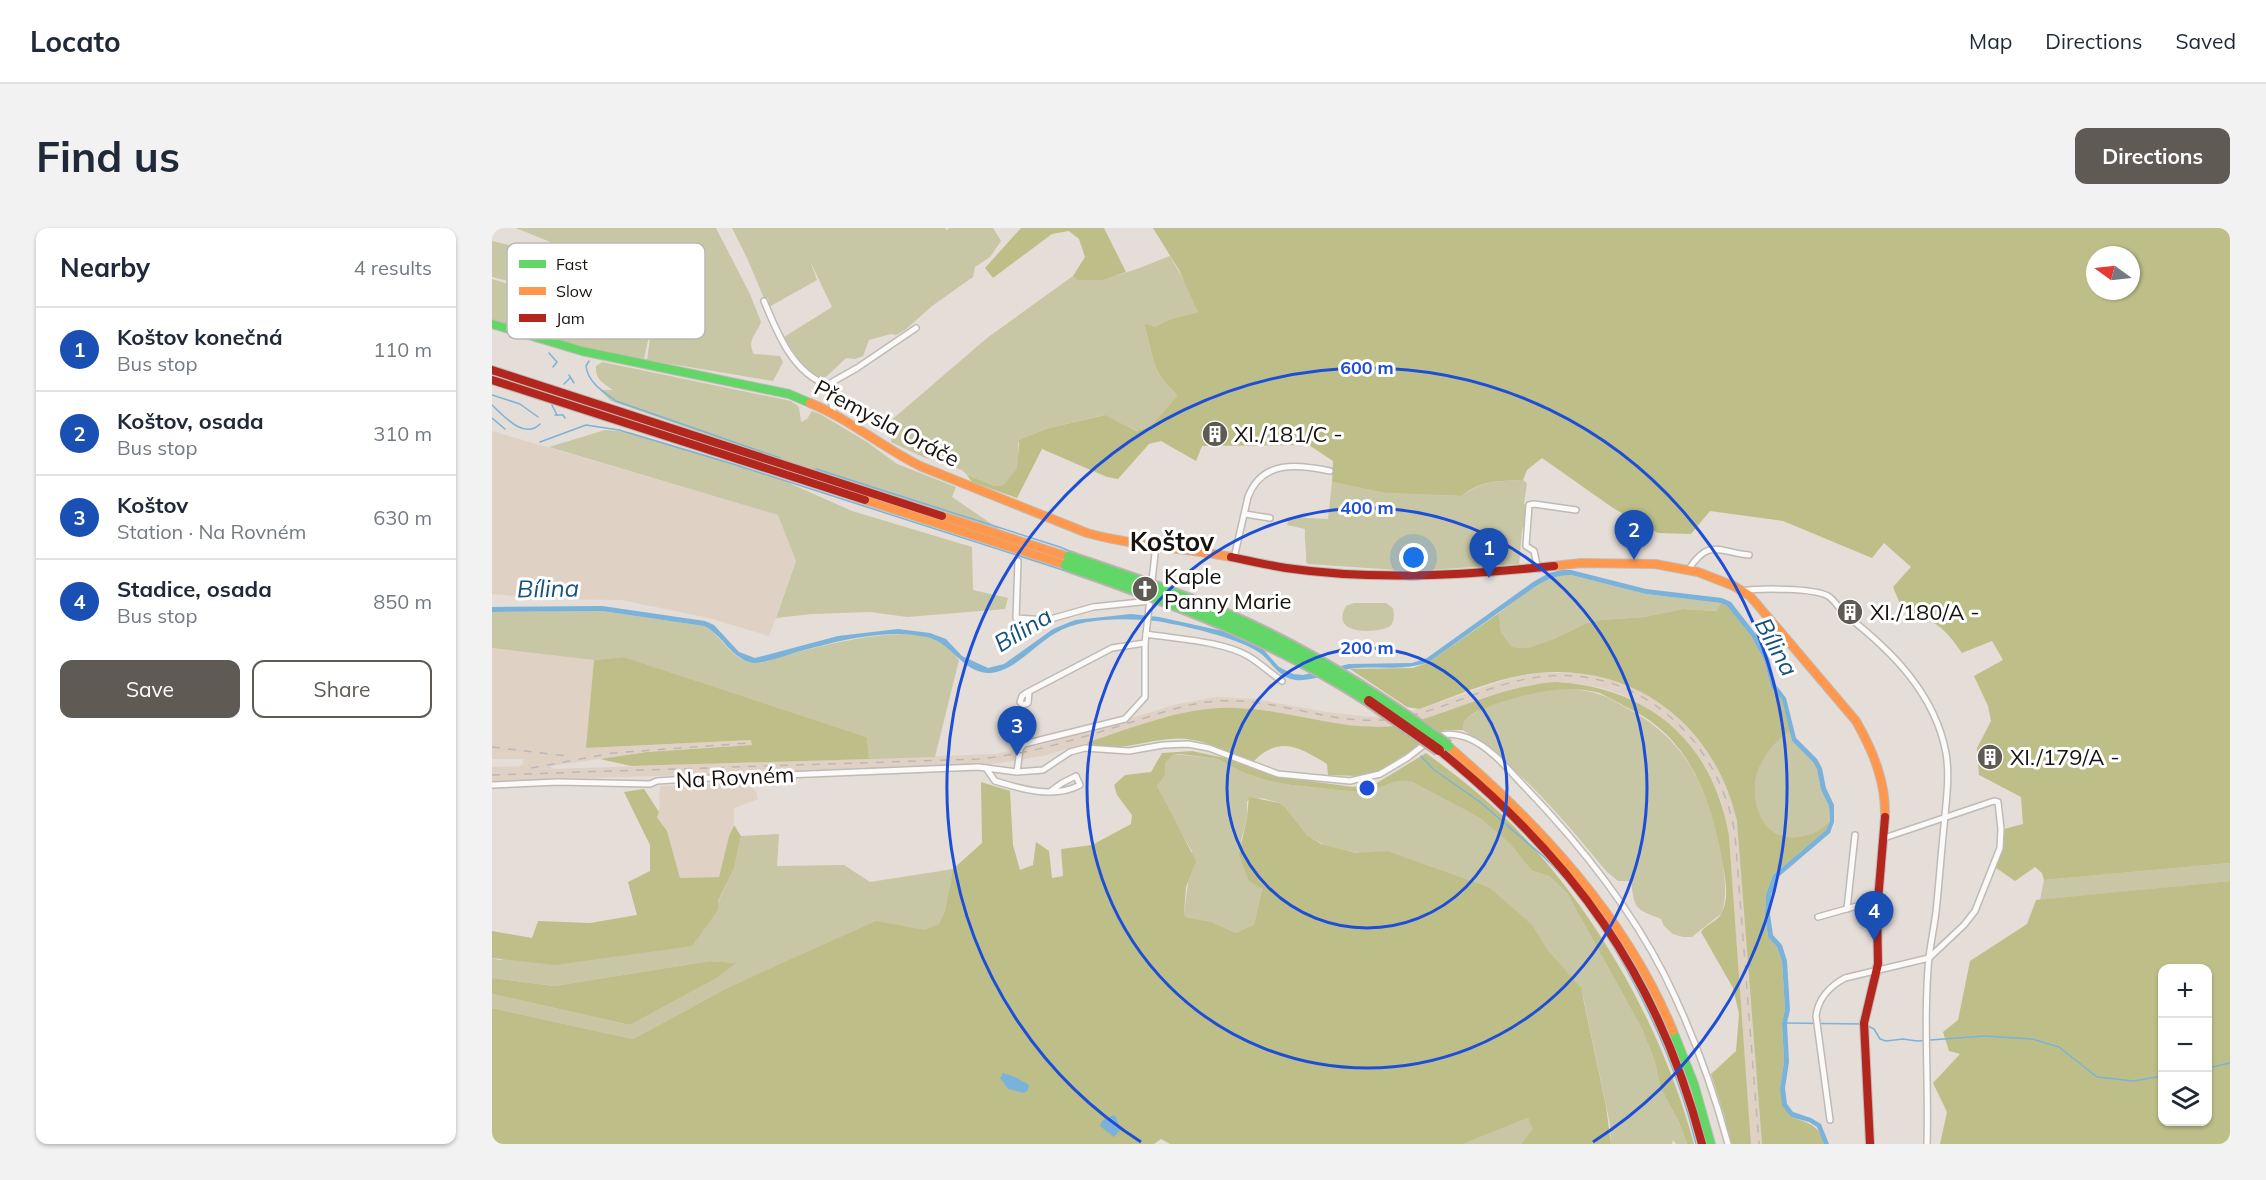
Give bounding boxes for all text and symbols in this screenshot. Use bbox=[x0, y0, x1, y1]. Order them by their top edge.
text: Locato bbox=[30, 24, 121, 59]
text: Map bbox=[1969, 28, 2012, 54]
text: Directions bbox=[2045, 28, 2142, 54]
text: Saved bbox=[2175, 28, 2236, 54]
button: Directions bbox=[2075, 128, 2230, 184]
text: Find us bbox=[36, 130, 180, 183]
legend bbox=[507, 243, 705, 339]
north arrow bbox=[2086, 246, 2140, 300]
text: Nearby bbox=[60, 251, 150, 284]
text: Fast bbox=[556, 254, 588, 274]
text: 4 results bbox=[354, 255, 432, 280]
text: Slow bbox=[556, 281, 593, 301]
text: Jam bbox=[556, 308, 585, 328]
text: Koštov konečná bbox=[117, 323, 283, 351]
text: 1 bbox=[74, 337, 86, 362]
text: 110 m bbox=[373, 337, 432, 362]
text: Bus stop bbox=[117, 351, 197, 376]
text: 600 m bbox=[1340, 356, 1394, 379]
street label: Přemysla Oráče bbox=[810, 373, 964, 473]
text: Koštov, osada bbox=[117, 407, 264, 435]
building icon: XI./181/C - bbox=[1200, 419, 1230, 449]
place label: XI./181/C - bbox=[1234, 420, 1343, 448]
text: 2 bbox=[74, 421, 86, 446]
text: 310 m bbox=[373, 421, 432, 446]
text: Bus stop bbox=[117, 435, 197, 460]
text: Koštov bbox=[117, 491, 188, 519]
text: 400 m bbox=[1340, 496, 1394, 519]
text: 3 bbox=[74, 505, 86, 530]
text: 630 m bbox=[373, 505, 432, 530]
pin: 2 bbox=[1614, 510, 1654, 560]
text: Station · Na Rovném bbox=[117, 519, 306, 544]
district label: Koštov bbox=[1130, 525, 1215, 558]
pin: 1 bbox=[1470, 528, 1508, 578]
your location bbox=[1399, 543, 1428, 572]
place label: Kaple Panny Marie bbox=[1164, 562, 1291, 615]
water label: Bílina bbox=[517, 572, 579, 604]
church icon: Kaple Panny Marie bbox=[1130, 574, 1160, 604]
text: Stadice, osada bbox=[117, 575, 272, 603]
text: 4 bbox=[74, 589, 86, 614]
text: 850 m bbox=[373, 589, 432, 614]
building icon: XI./180/A - bbox=[1835, 597, 1865, 627]
place label: XI./180/A - bbox=[1870, 598, 1980, 626]
water label: Bílina bbox=[988, 600, 1057, 658]
text: Bus stop bbox=[117, 603, 197, 628]
water label: Bílina bbox=[1749, 612, 1805, 681]
text: 200 m bbox=[1340, 636, 1394, 659]
button: Save bbox=[60, 660, 240, 718]
button: Share bbox=[252, 660, 432, 718]
pin: 3 bbox=[998, 706, 1036, 756]
building icon: XI./179/A - bbox=[1975, 742, 2005, 772]
place label: XI./179/A - bbox=[2010, 743, 2120, 771]
street label: Na Rovném bbox=[675, 760, 795, 794]
centre of rings bbox=[1357, 778, 1377, 798]
pin: 4 bbox=[1854, 892, 1894, 941]
map controls bbox=[2158, 964, 2212, 1126]
button: + bbox=[2158, 964, 2212, 1018]
button: − bbox=[2158, 1018, 2212, 1072]
button: layers bbox=[2158, 1072, 2212, 1126]

